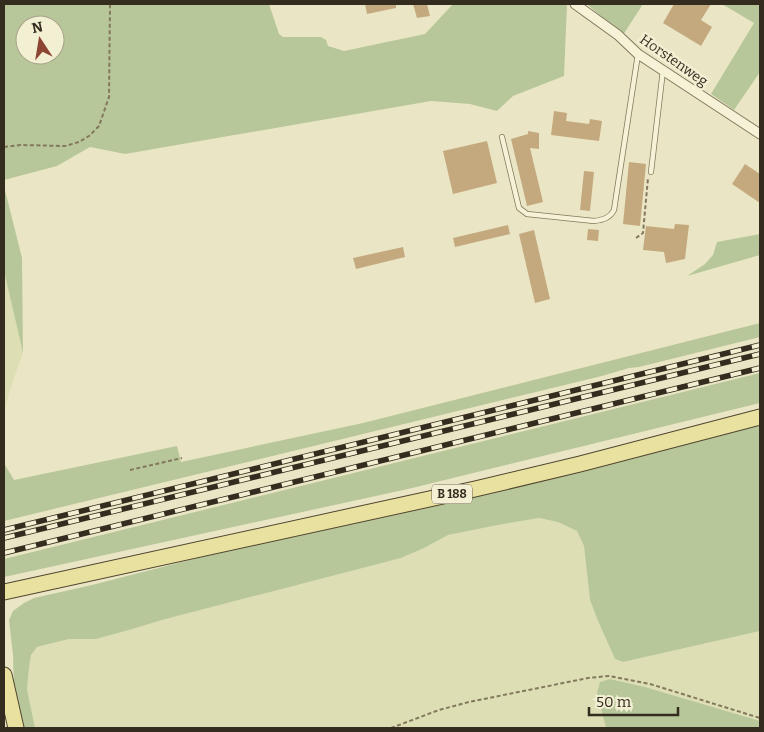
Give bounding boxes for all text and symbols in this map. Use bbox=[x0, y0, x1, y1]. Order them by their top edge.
north arrow bbox=[15, 15, 65, 65]
text: N bbox=[30, 18, 45, 37]
street label: Horstenweg bbox=[636, 31, 711, 90]
road number: B 188 bbox=[432, 484, 472, 504]
scale bar bbox=[589, 684, 678, 716]
text: 50 m bbox=[596, 693, 632, 711]

